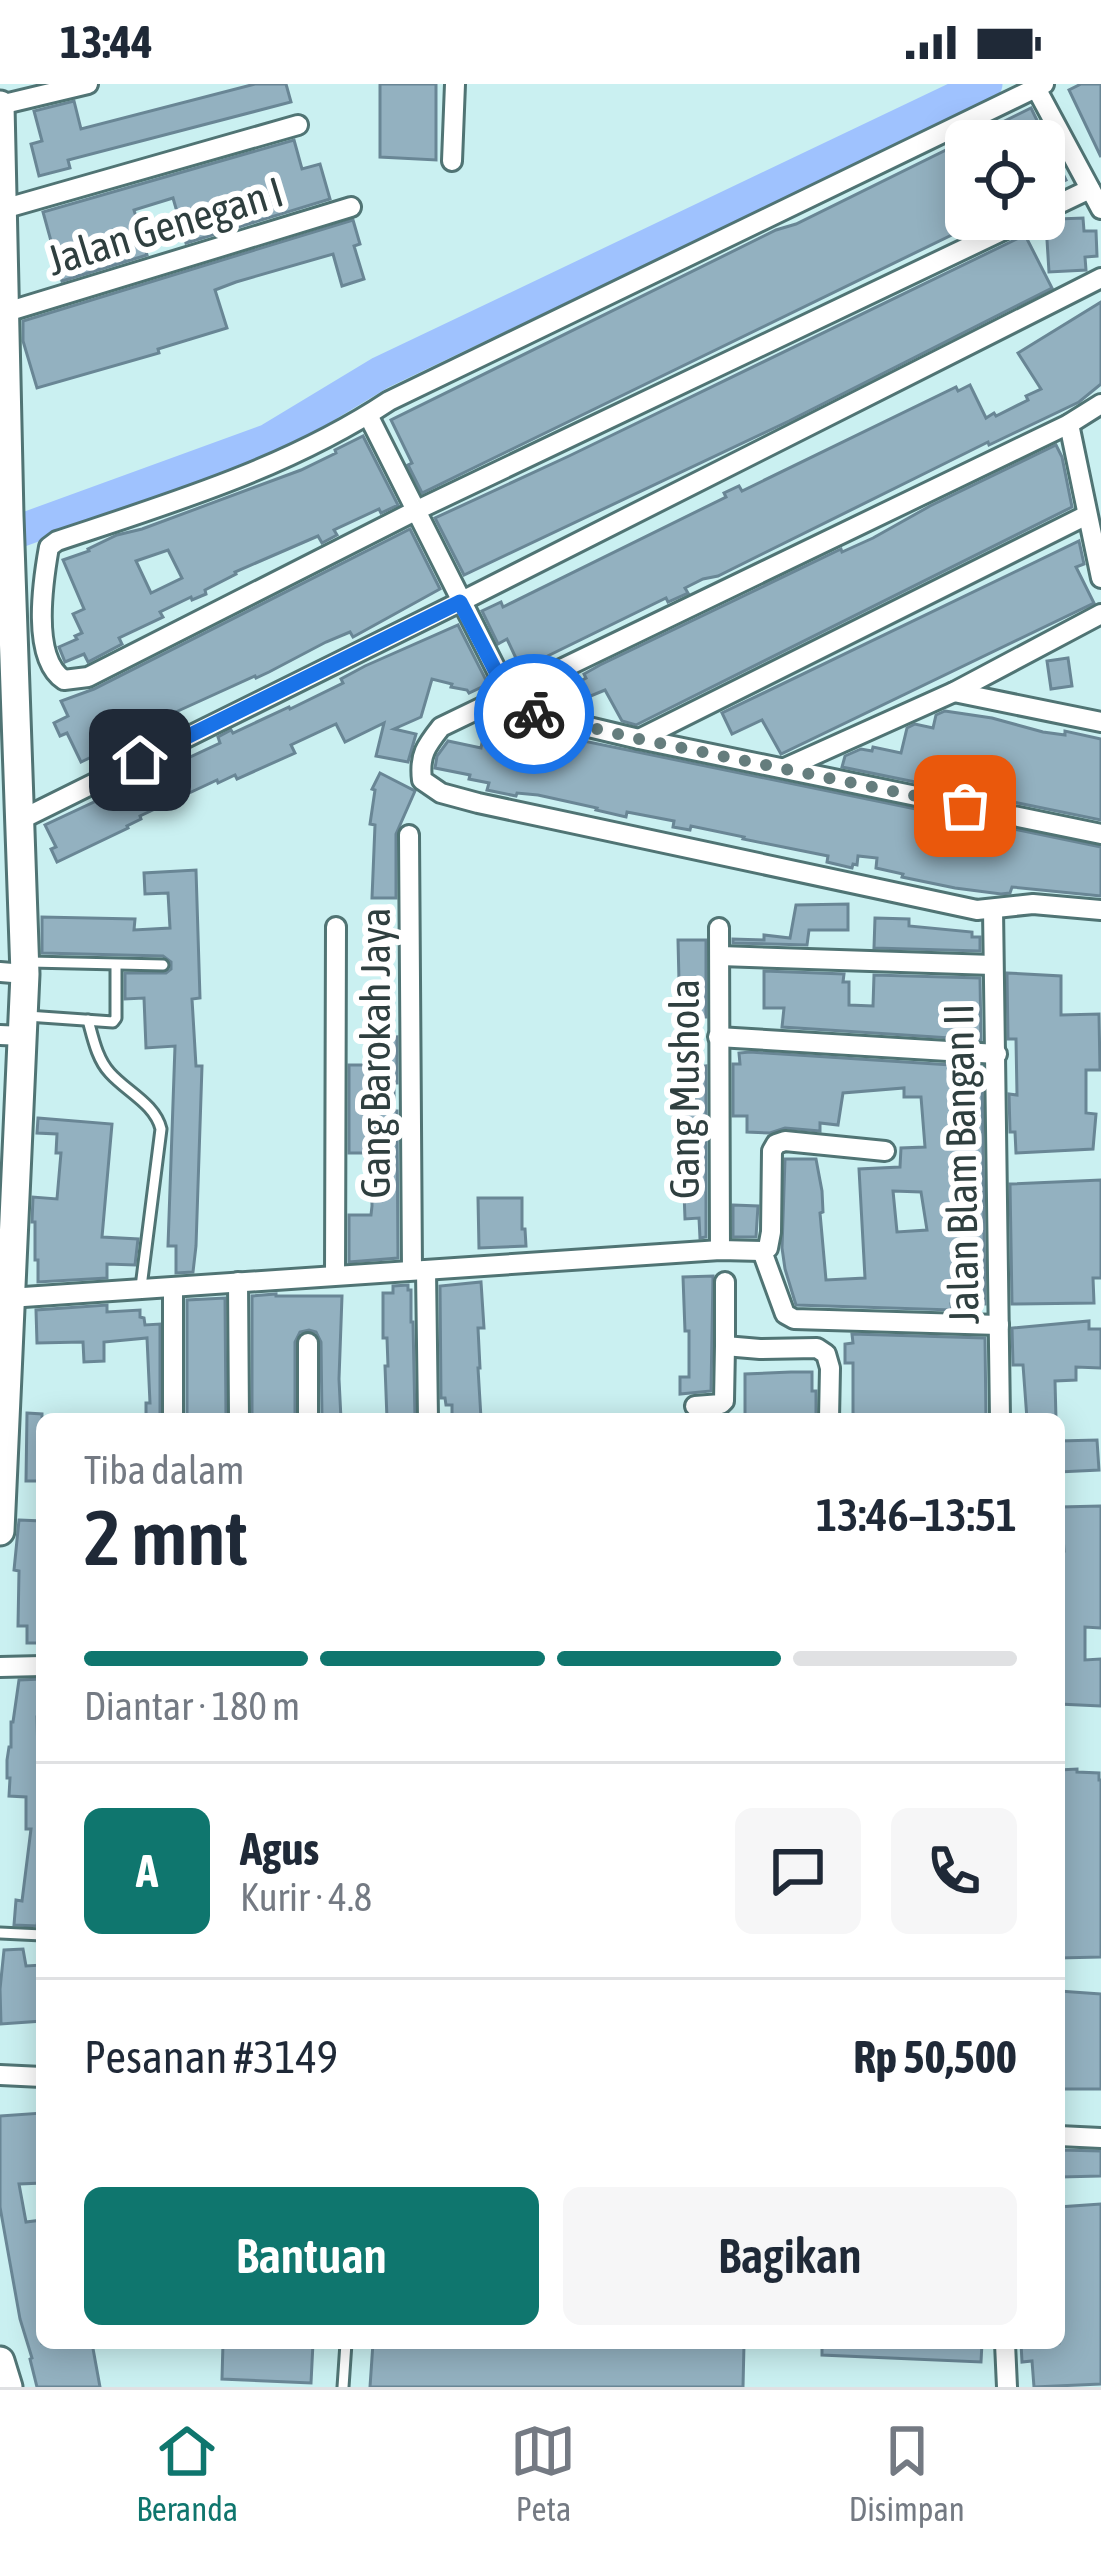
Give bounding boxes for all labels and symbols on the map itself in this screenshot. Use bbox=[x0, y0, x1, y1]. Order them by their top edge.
street label: Jalan Genegan I bbox=[41, 167, 289, 285]
courier bbox=[474, 654, 594, 774]
pin bbox=[89, 709, 191, 811]
pin bbox=[914, 755, 1016, 857]
street label: Gang Barokah Jaya bbox=[351, 907, 399, 1199]
street label: Gang Mushola bbox=[660, 979, 708, 1199]
street label: Jalan Blam Bangan II bbox=[934, 1003, 988, 1325]

